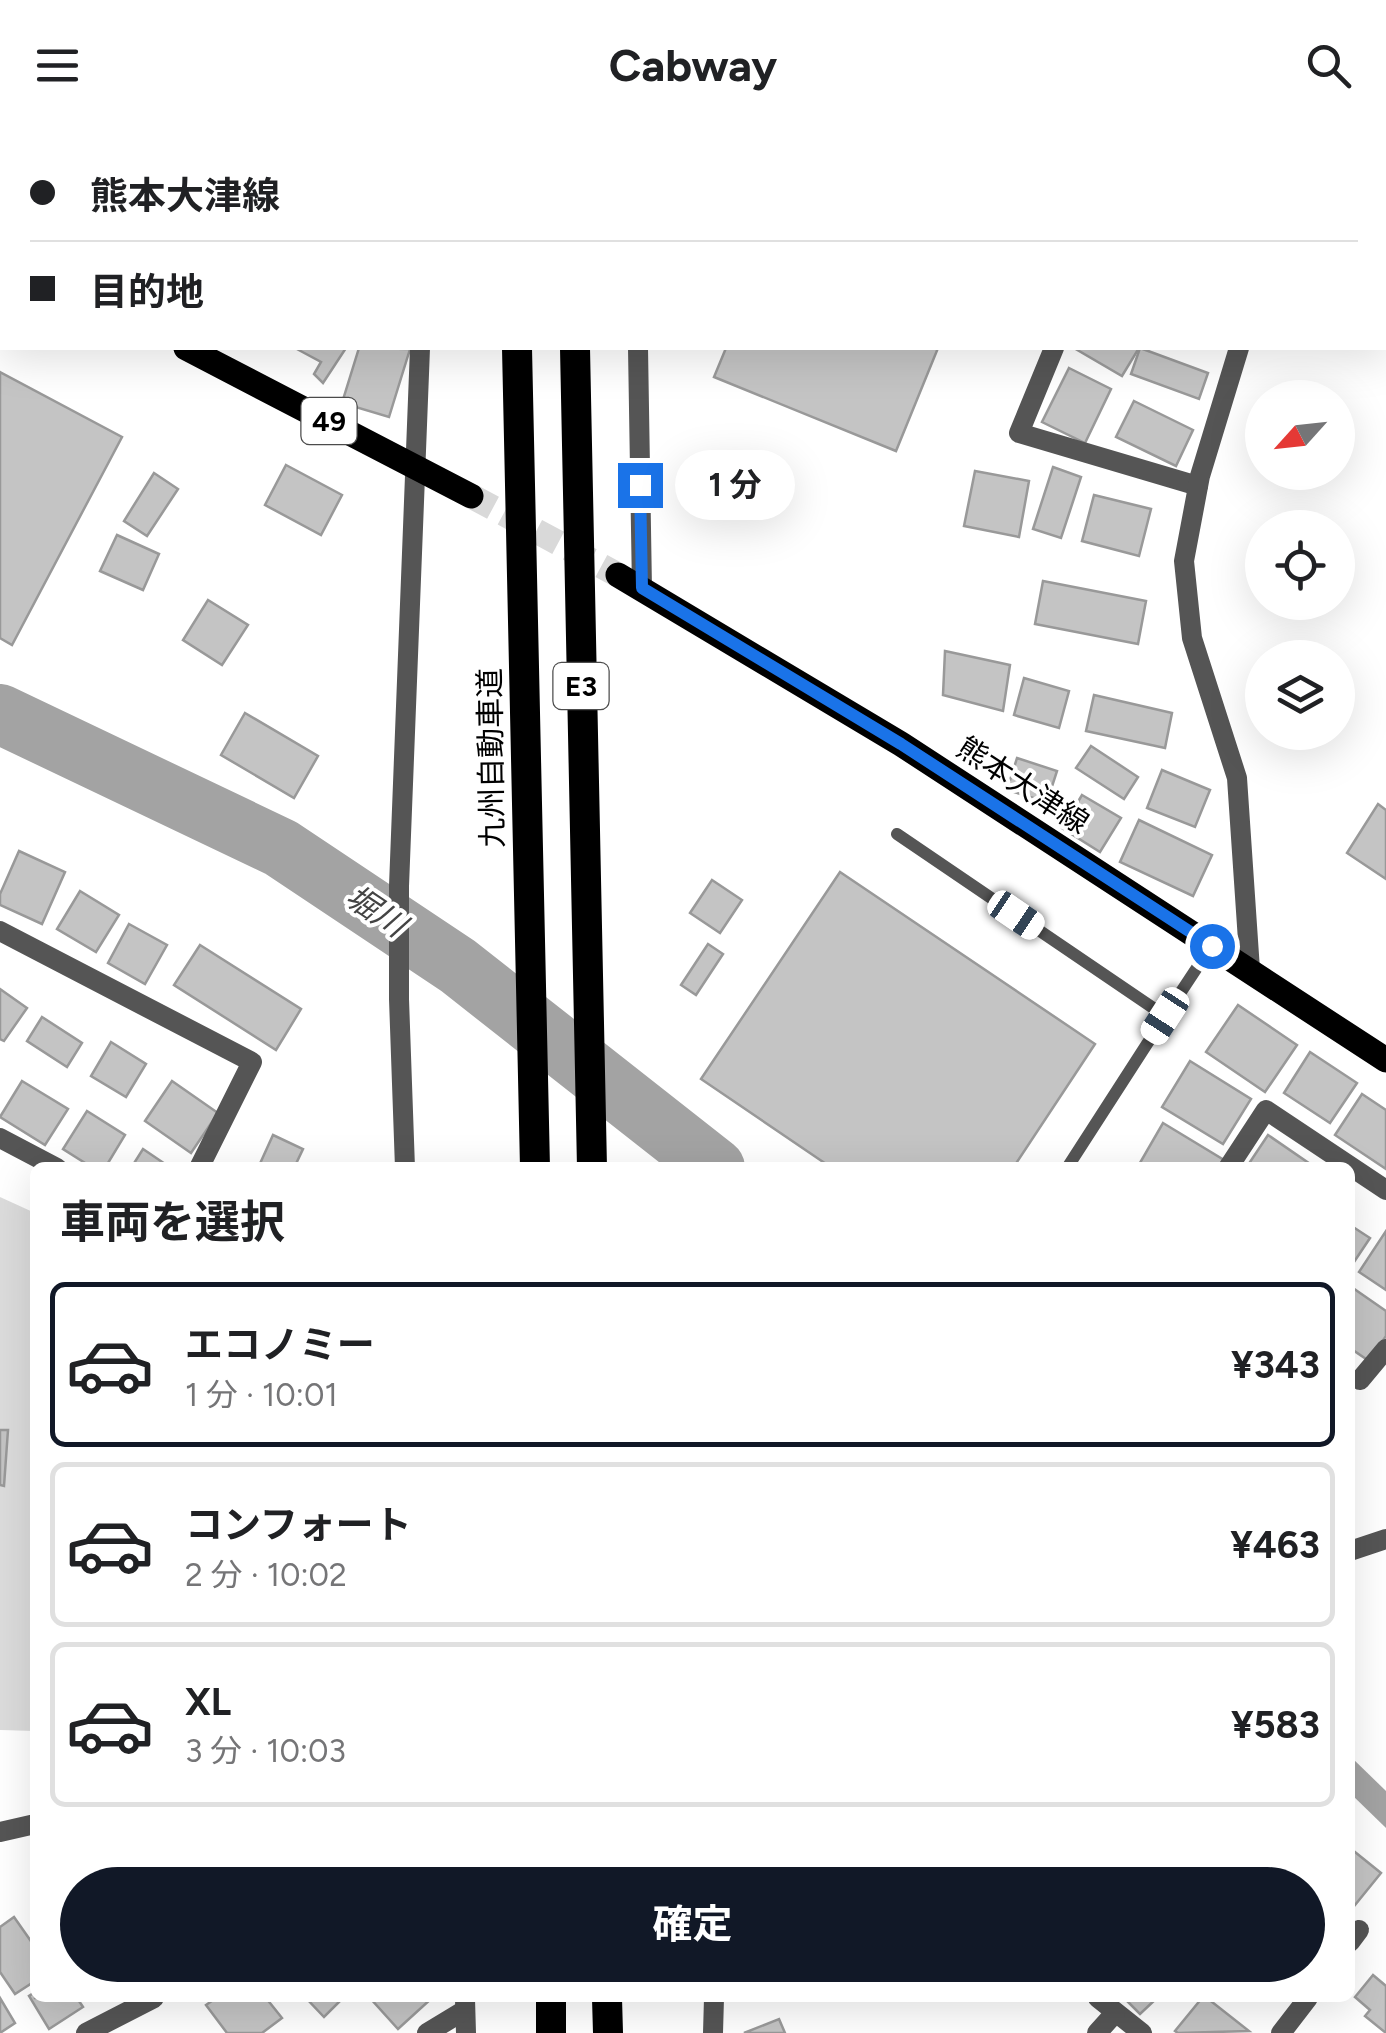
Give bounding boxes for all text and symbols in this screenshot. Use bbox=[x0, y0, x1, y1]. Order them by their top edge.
icon: menu bbox=[30, 38, 85, 93]
text: Cabway bbox=[609, 38, 777, 92]
icon: search bbox=[1301, 38, 1356, 93]
text: 熊本大津線 bbox=[90, 173, 280, 219]
text: 目的地 bbox=[90, 269, 204, 315]
north arrow bbox=[1245, 380, 1355, 490]
map controls bbox=[1245, 380, 1355, 750]
road number: 49 bbox=[302, 398, 356, 444]
callout: 1 分 bbox=[675, 450, 795, 520]
route end bbox=[618, 463, 663, 508]
text: 1 分 bbox=[708, 466, 762, 504]
button: locate bbox=[1245, 510, 1355, 620]
button: layers bbox=[1245, 640, 1355, 750]
road number: E3 bbox=[554, 663, 608, 709]
street label: 九州自動車道 bbox=[471, 668, 511, 848]
street label: 熊本大津線 bbox=[950, 729, 1096, 841]
water label: 堀川 bbox=[339, 877, 416, 946]
car bbox=[983, 886, 1049, 944]
route start bbox=[1190, 924, 1235, 969]
car bbox=[1136, 983, 1194, 1049]
text: 車両を選択 bbox=[60, 1195, 285, 1249]
icon: car bbox=[65, 1320, 155, 1410]
text: エコノミー bbox=[185, 1322, 375, 1368]
text: ¥343 bbox=[1231, 1342, 1320, 1388]
text: 1 分 · 10:01 bbox=[185, 1376, 338, 1414]
icon: car bbox=[65, 1500, 155, 1590]
text: コンフォート bbox=[185, 1502, 412, 1548]
text: ¥463 bbox=[1230, 1522, 1320, 1568]
text: 2 分 · 10:02 bbox=[185, 1556, 347, 1594]
text: XL bbox=[185, 1679, 231, 1725]
icon: car bbox=[65, 1680, 155, 1770]
text: ¥583 bbox=[1231, 1702, 1320, 1748]
text: 3 分 · 10:03 bbox=[185, 1732, 346, 1770]
button: 確定 bbox=[60, 1867, 1325, 1982]

